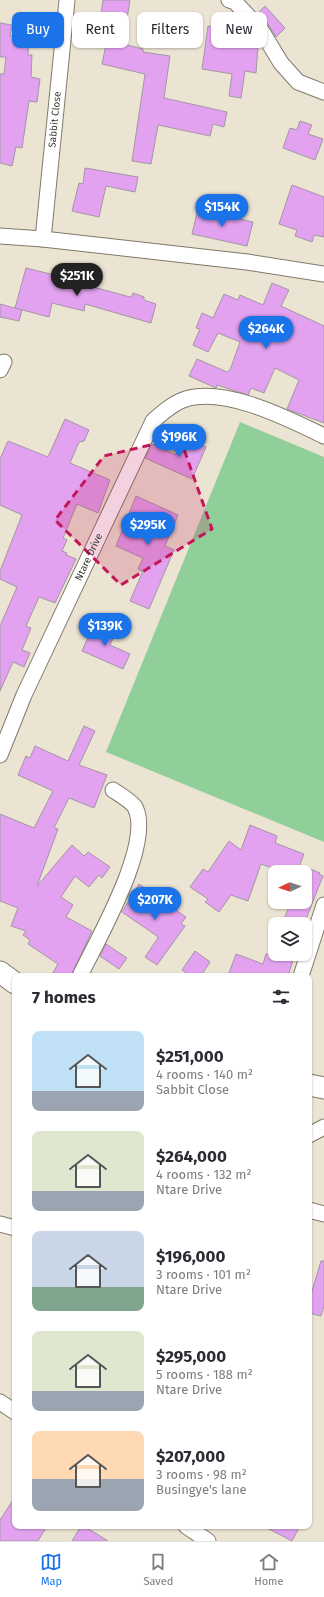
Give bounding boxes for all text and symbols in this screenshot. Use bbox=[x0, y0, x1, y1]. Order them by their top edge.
chip: Buy bbox=[12, 12, 64, 48]
chip: Rent bbox=[72, 12, 129, 48]
chip: Filters bbox=[137, 12, 203, 48]
chip: New bbox=[211, 12, 267, 48]
street label: Sabbit Close bbox=[46, 91, 64, 148]
pin: $154K bbox=[194, 194, 250, 228]
text: $154K bbox=[204, 199, 240, 214]
pin: $251K bbox=[49, 263, 105, 297]
text: $251K bbox=[60, 268, 94, 283]
pin: $264K bbox=[238, 316, 294, 350]
text: $264K bbox=[248, 321, 284, 336]
pin: $196K bbox=[151, 424, 207, 458]
text: $196K bbox=[161, 429, 197, 444]
pin: $295K bbox=[120, 512, 176, 546]
text: $295K bbox=[130, 517, 166, 532]
street label: Ntare Drive bbox=[73, 532, 105, 583]
pin: $139K bbox=[77, 613, 133, 647]
text: $139K bbox=[88, 618, 122, 633]
north arrow bbox=[268, 865, 312, 909]
map controls bbox=[268, 865, 312, 961]
pin: $207K bbox=[127, 887, 183, 921]
text: $207K bbox=[137, 892, 173, 907]
button: layers bbox=[268, 917, 312, 961]
icon: filters bbox=[270, 986, 292, 1008]
text: 7 homes bbox=[32, 987, 96, 1008]
text: $251,000 bbox=[156, 1046, 224, 1067]
icon: home bbox=[64, 1047, 112, 1095]
text: 4 rooms · 140 m² bbox=[156, 1067, 253, 1082]
text: Sabbit Close bbox=[156, 1082, 229, 1097]
text: $264,000 bbox=[156, 1146, 227, 1167]
icon: home bbox=[64, 1147, 112, 1195]
text: 4 rooms · 132 m² bbox=[156, 1167, 252, 1182]
text: Ntare Drive bbox=[156, 1182, 222, 1197]
text: $196,000 bbox=[156, 1246, 225, 1267]
icon: home bbox=[64, 1247, 112, 1295]
text: 3 rooms · 101 m² bbox=[156, 1267, 251, 1282]
text: Ntare Drive bbox=[156, 1282, 222, 1297]
text: $295,000 bbox=[156, 1346, 226, 1367]
icon: home bbox=[64, 1347, 112, 1395]
text: 5 rooms · 188 m² bbox=[156, 1367, 253, 1382]
text: Ntare Drive bbox=[156, 1382, 222, 1397]
text: $207,000 bbox=[156, 1446, 225, 1467]
icon: home bbox=[64, 1447, 112, 1495]
text: 3 rooms · 98 m² bbox=[156, 1467, 247, 1482]
text: Busingye's lane bbox=[156, 1482, 247, 1497]
tab: Map bbox=[40, 1551, 62, 1588]
tab: Saved bbox=[143, 1551, 173, 1588]
tab: Home bbox=[254, 1551, 284, 1588]

